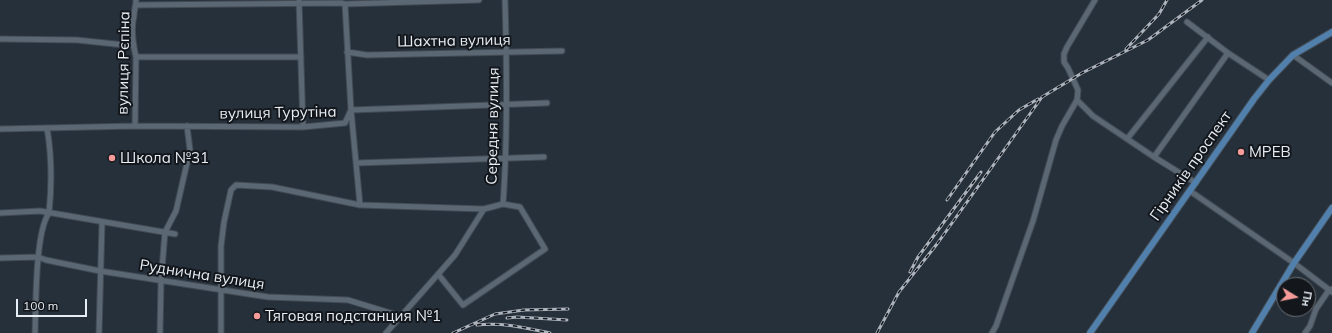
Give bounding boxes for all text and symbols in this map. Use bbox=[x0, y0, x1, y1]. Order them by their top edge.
street label: вулиця Рєпіна bbox=[114, 11, 134, 115]
street label: Шахтна вулиця bbox=[397, 31, 511, 51]
street label: Середня вулиця bbox=[483, 67, 503, 185]
street label: вулиця Турутіна bbox=[219, 103, 337, 123]
street label: Гірників проспект bbox=[1146, 108, 1236, 224]
place label: МРЕВ bbox=[1249, 143, 1291, 161]
marker: МРЕВ bbox=[1236, 147, 1246, 157]
place label: Школа №31 bbox=[120, 149, 209, 167]
marker: Школа №31 bbox=[107, 153, 117, 163]
street label: Руднична вулиця bbox=[138, 256, 266, 294]
north arrow bbox=[1276, 277, 1316, 317]
text: Пн bbox=[1299, 290, 1315, 308]
scale bar bbox=[18, 291, 89, 317]
text: 100 m bbox=[23, 298, 58, 313]
place label: Тяговая подстанция №1 bbox=[265, 307, 441, 325]
marker: Тяговая подстанция №1 bbox=[252, 311, 262, 321]

